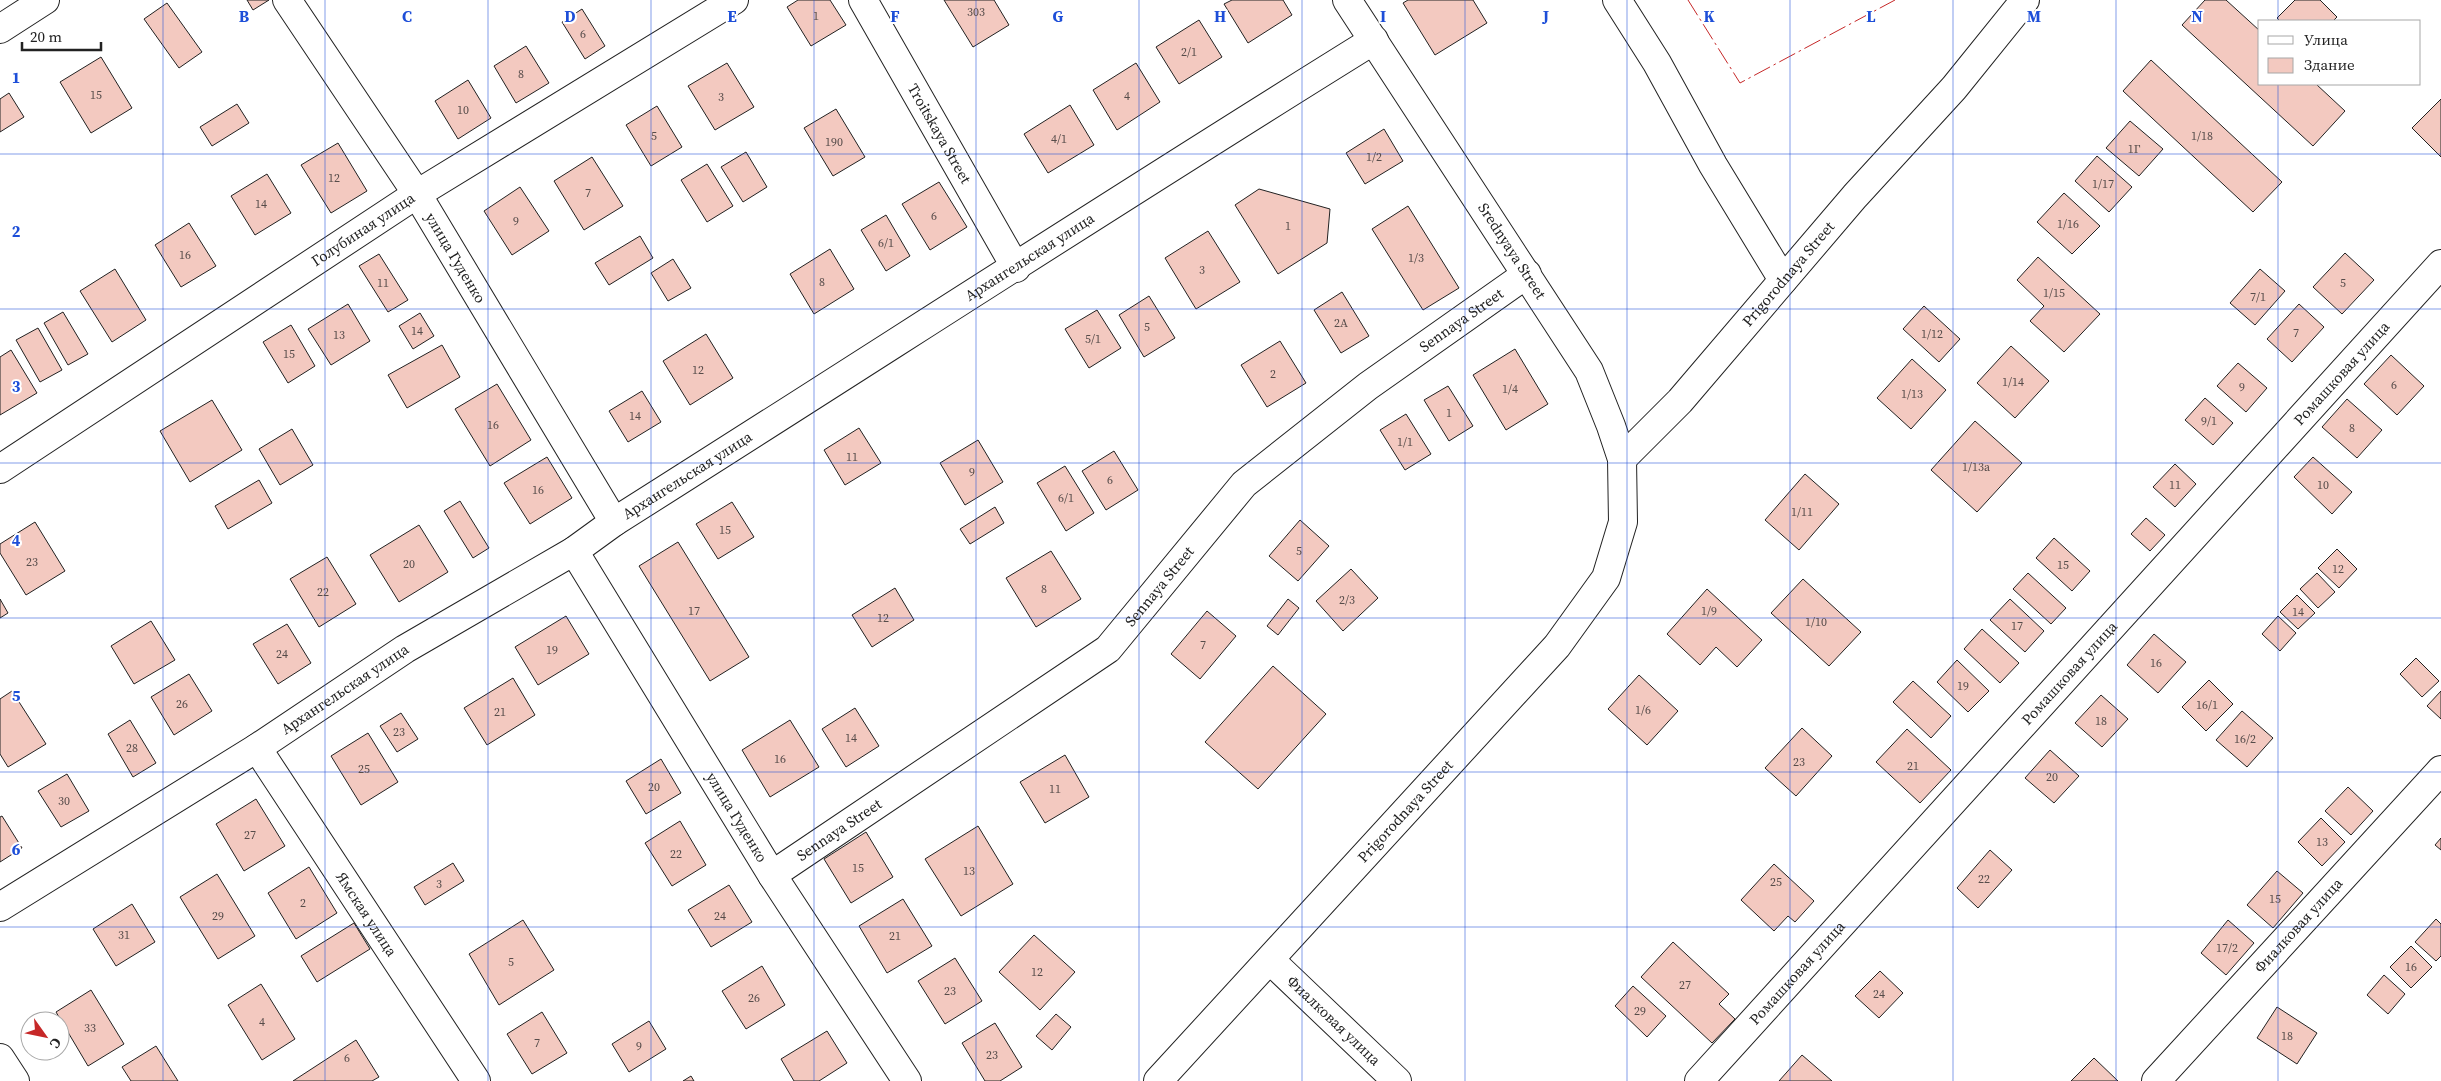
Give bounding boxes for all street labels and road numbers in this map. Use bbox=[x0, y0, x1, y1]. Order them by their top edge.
street label: Troitskaya Street bbox=[903, 80, 977, 187]
street label: Голубиная улица bbox=[307, 187, 419, 271]
street label: Srednyaya Street bbox=[1473, 198, 1552, 303]
street label: Архангельская улица bbox=[961, 207, 1099, 306]
street label: улица Гуденко bbox=[420, 208, 491, 307]
street label: Prigorodnaya Street bbox=[1737, 216, 1839, 331]
street label: Sennaya Street bbox=[1415, 283, 1507, 357]
street label: Ромашковая улица bbox=[2289, 316, 2394, 430]
street label: Архангельская улица bbox=[618, 426, 756, 524]
street label: Sennaya Street bbox=[1120, 541, 1199, 631]
street label: Ромашковая улица bbox=[2016, 616, 2122, 729]
street label: Архангельская улица bbox=[277, 638, 413, 739]
street label: Prigorodnaya Street bbox=[1353, 755, 1458, 867]
street label: улица Гуденко bbox=[701, 768, 773, 866]
street label: Sennaya Street bbox=[792, 793, 886, 866]
street label: Ямская улица bbox=[331, 868, 402, 961]
street label: Фиалковая улица bbox=[2249, 873, 2347, 977]
street label: Ромашковая улица bbox=[1744, 916, 1850, 1029]
street label: Фиалковая улица bbox=[1283, 971, 1386, 1070]

